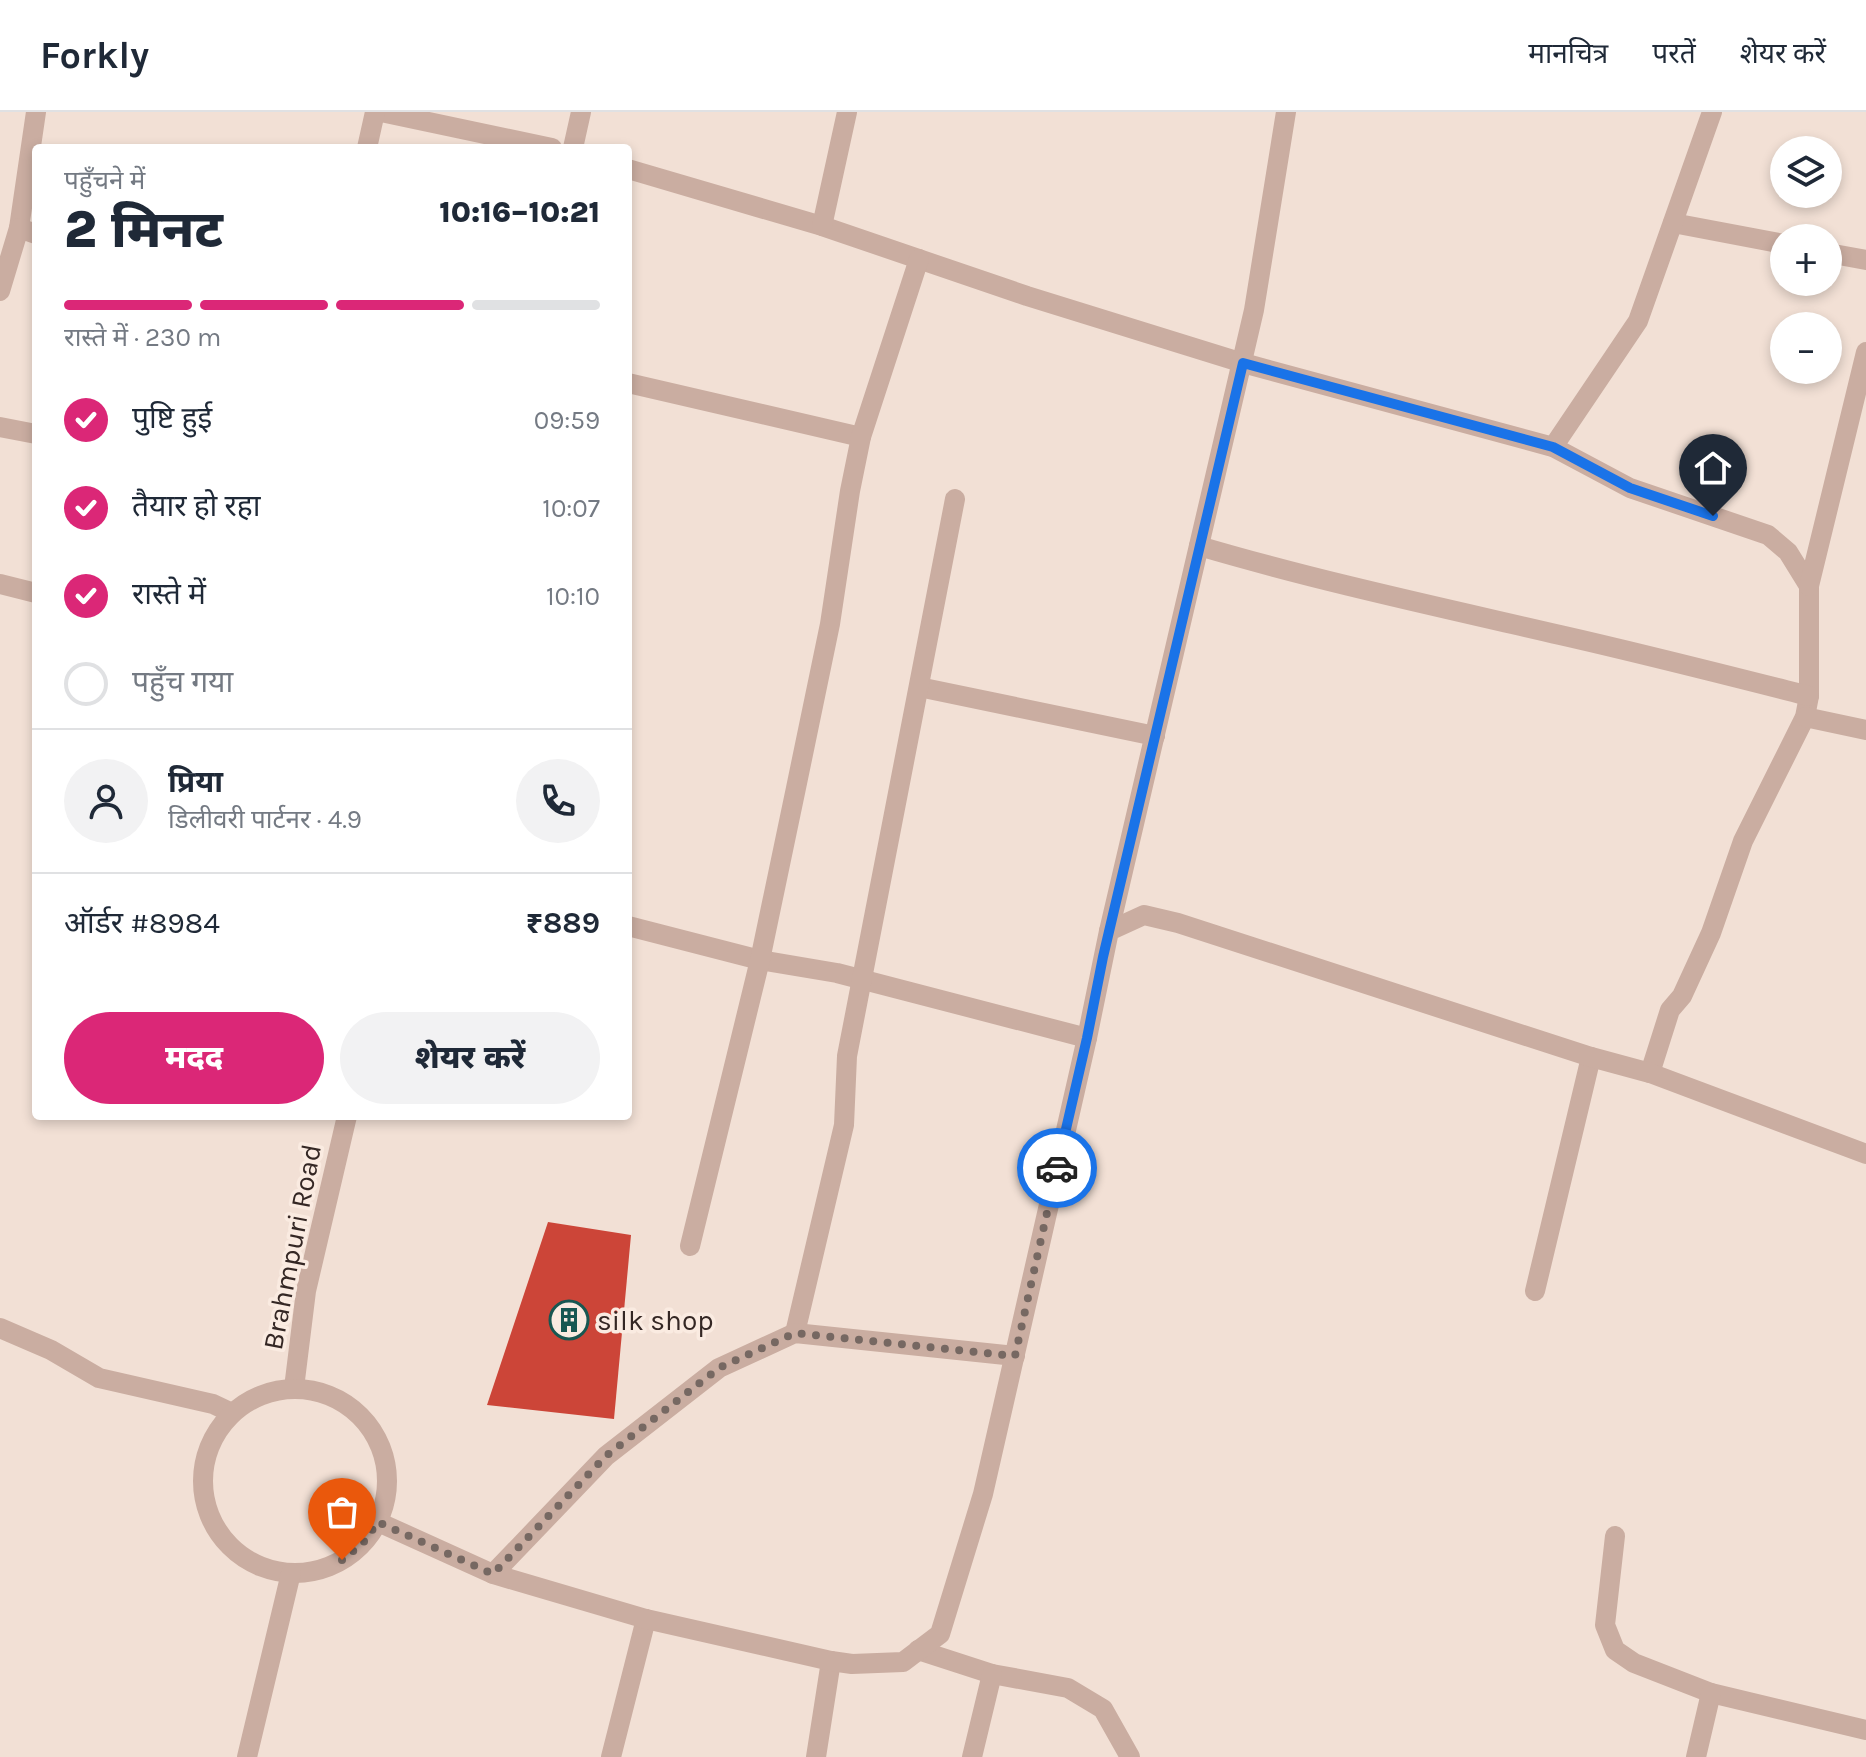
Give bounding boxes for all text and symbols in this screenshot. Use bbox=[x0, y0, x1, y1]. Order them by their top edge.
text: Forkly bbox=[40, 33, 149, 78]
text: मानचित्र bbox=[1528, 37, 1608, 70]
text: परतें bbox=[1652, 37, 1696, 70]
text: शेयर करें bbox=[1740, 37, 1826, 70]
map controls bbox=[1770, 136, 1842, 384]
button: layers bbox=[1770, 136, 1842, 208]
text: पहुँचने में bbox=[64, 165, 145, 196]
text: 10:16–10:21 bbox=[439, 194, 600, 230]
text: 2 मिनट bbox=[64, 199, 223, 260]
button: + bbox=[1770, 224, 1842, 296]
button: − bbox=[1770, 312, 1842, 384]
text: रास्ते में · 230 m bbox=[64, 322, 221, 353]
icon: check bbox=[64, 398, 108, 442]
text: पुष्टि हुई bbox=[132, 400, 212, 436]
text: 09:59 bbox=[534, 405, 600, 436]
pin bbox=[1679, 434, 1747, 516]
icon: home bbox=[1691, 446, 1735, 490]
icon: check bbox=[64, 486, 108, 530]
text: तैयार हो रहा bbox=[132, 488, 260, 524]
text: 10:07 bbox=[542, 493, 600, 524]
icon: check bbox=[64, 574, 108, 618]
text: रास्ते में bbox=[132, 576, 206, 612]
text: 10:10 bbox=[546, 581, 600, 612]
text: पहुँच गया bbox=[132, 664, 233, 700]
button: person bbox=[64, 759, 148, 843]
button: phone bbox=[516, 759, 600, 843]
text: प्रिया bbox=[168, 764, 223, 800]
text: डिलीवरी पार्टनर · 4.9 bbox=[168, 804, 362, 835]
text: ऑर्डर #8984 bbox=[64, 905, 220, 941]
text: ₹889 bbox=[526, 905, 600, 941]
button: मदद bbox=[64, 1012, 324, 1104]
button: शेयर करें bbox=[340, 1012, 600, 1104]
courier bbox=[1017, 1128, 1097, 1208]
street label: Brahmpuri Road bbox=[256, 1141, 328, 1353]
icon: car bbox=[1035, 1146, 1079, 1190]
building icon: silk shop bbox=[548, 1299, 590, 1341]
place label: silk shop bbox=[597, 1304, 714, 1337]
pin bbox=[308, 1478, 376, 1560]
icon: bag bbox=[320, 1490, 364, 1534]

